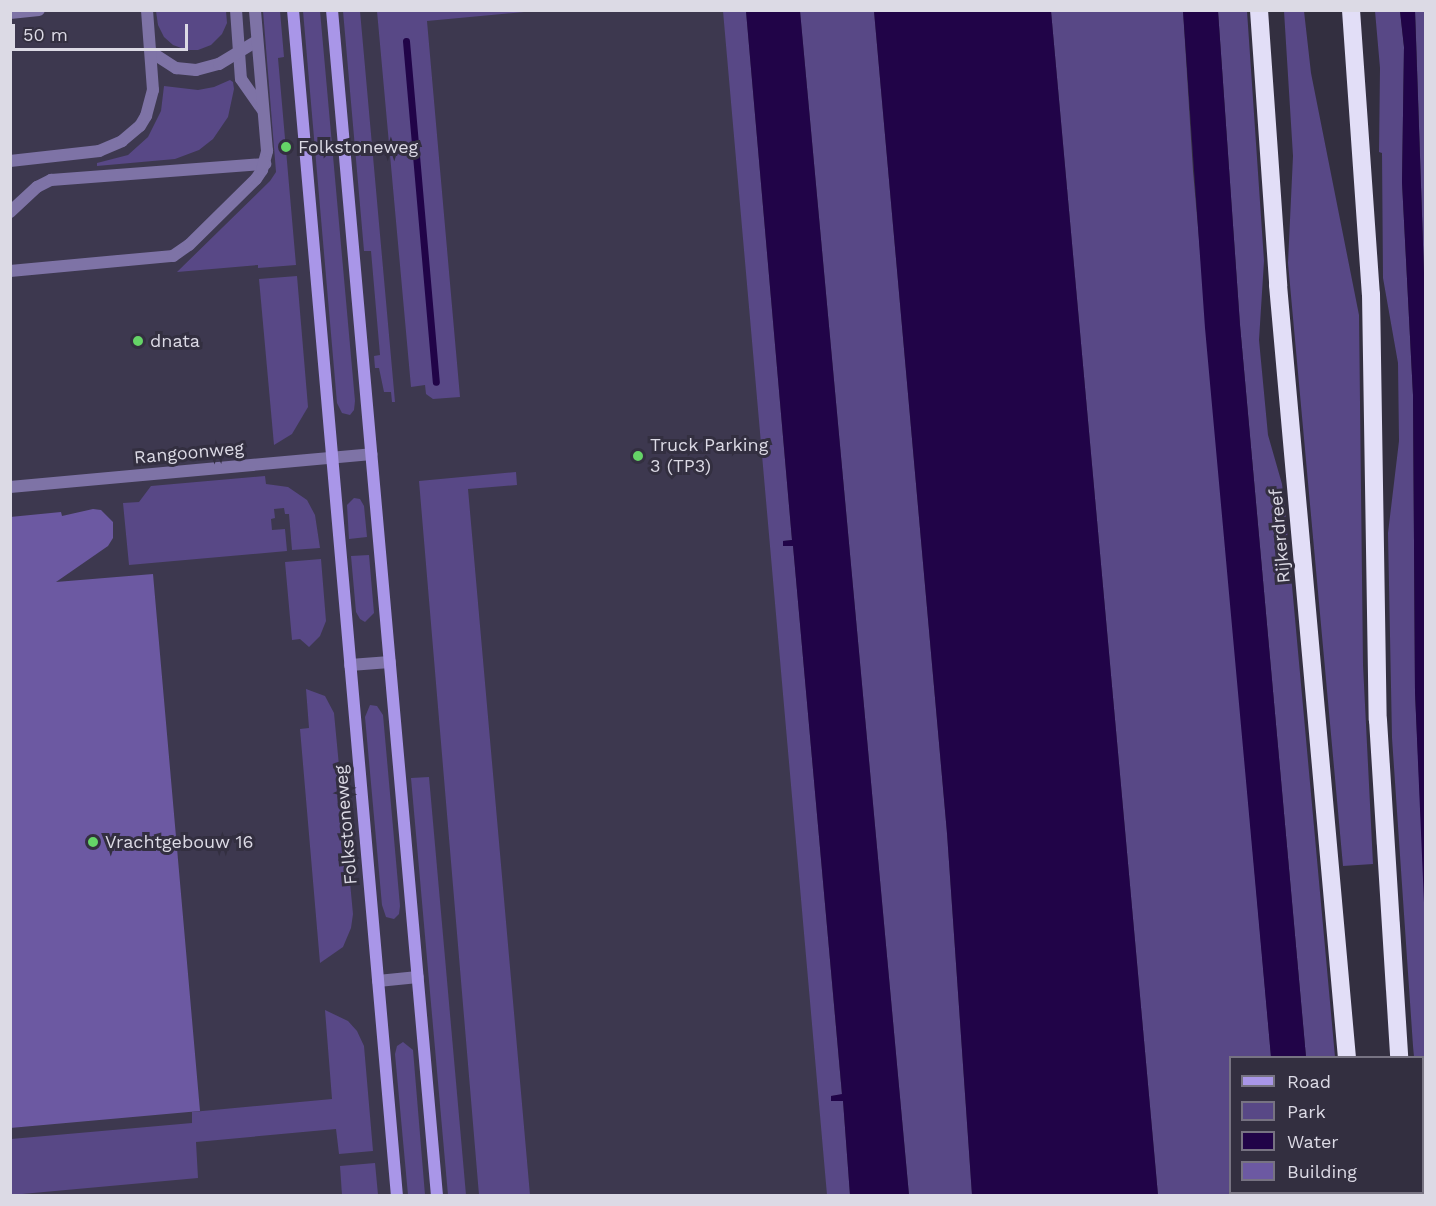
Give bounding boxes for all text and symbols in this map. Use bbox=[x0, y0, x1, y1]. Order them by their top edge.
scale bar bbox=[15, 12, 190, 50]
text: 50 m bbox=[23, 24, 68, 45]
place label: Folkstoneweg bbox=[298, 136, 418, 158]
marker: Folkstoneweg bbox=[279, 140, 293, 154]
place label: dnata bbox=[150, 330, 200, 352]
marker: dnata bbox=[131, 334, 145, 348]
place label: Truck Parking 3 (TP3) bbox=[650, 435, 769, 478]
street label: Rangoonweg bbox=[133, 437, 245, 469]
marker: Truck Parking 3 (TP3) bbox=[631, 449, 645, 463]
street label: Rijkerdreef bbox=[1265, 488, 1295, 584]
street label: Folkstoneweg bbox=[330, 764, 362, 886]
place label: Vrachtgebouw 16 bbox=[105, 831, 254, 853]
marker: Vrachtgebouw 16 bbox=[86, 835, 100, 849]
legend bbox=[1229, 1056, 1424, 1194]
text: Road bbox=[1287, 1071, 1331, 1092]
text: Park bbox=[1287, 1101, 1326, 1122]
text: Water bbox=[1287, 1131, 1339, 1152]
text: Building bbox=[1287, 1161, 1357, 1182]

